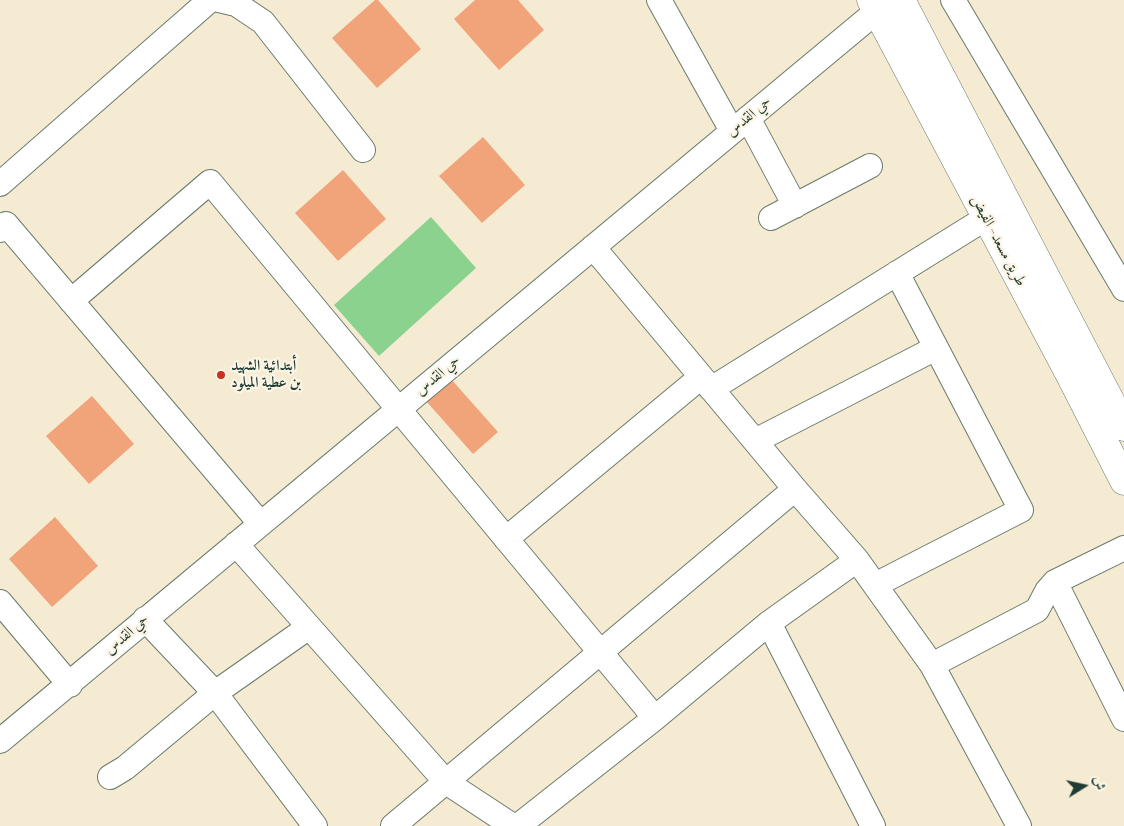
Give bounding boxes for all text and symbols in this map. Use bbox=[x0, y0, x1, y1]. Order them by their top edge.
street label: حي القدس bbox=[723, 93, 775, 141]
street label: طريق مسعد - الفيض bbox=[966, 192, 1030, 290]
street label: حي القدس bbox=[412, 352, 464, 400]
place label: أبتدائية الشهيد بن عطية الميلود bbox=[231, 357, 301, 392]
marker: أبتدائية الشهيد بن عطية الميلود bbox=[215, 369, 227, 381]
street label: حي القدس bbox=[101, 611, 153, 659]
north arrow bbox=[1059, 761, 1109, 811]
text: ش bbox=[1090, 775, 1109, 792]

